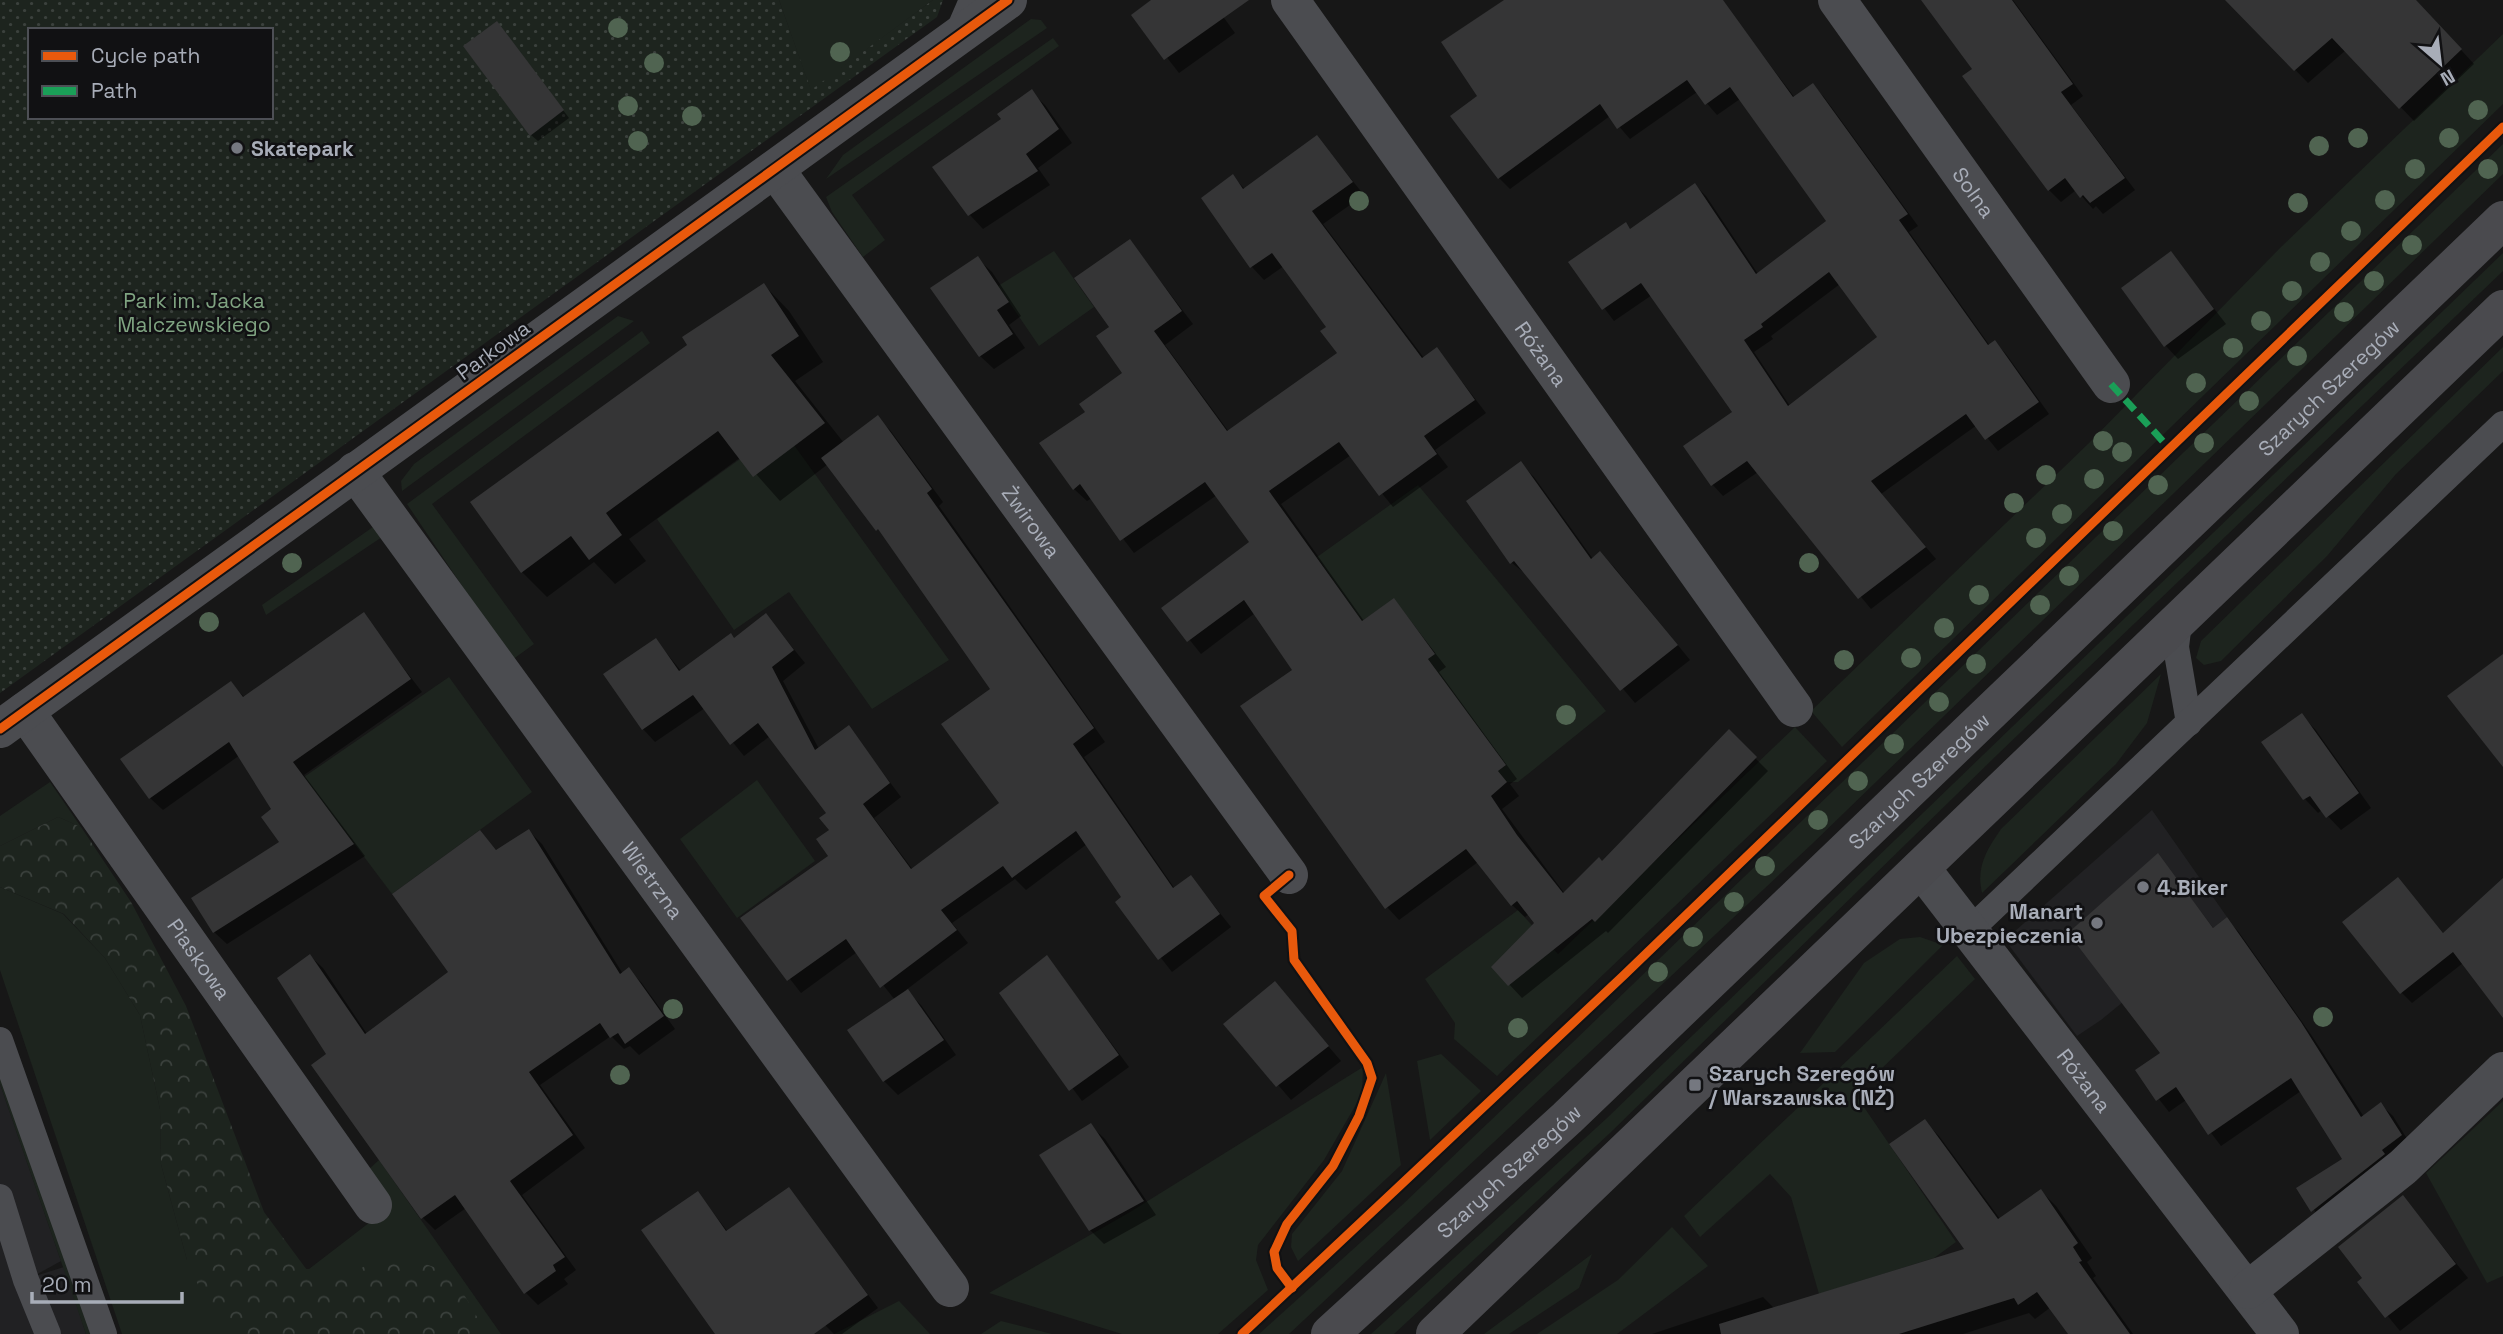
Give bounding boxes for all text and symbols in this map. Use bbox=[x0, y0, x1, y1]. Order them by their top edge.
legend bbox=[28, 28, 273, 119]
north arrow bbox=[2405, 28, 2475, 98]
text: Cycle path bbox=[91, 42, 200, 69]
text: N bbox=[2436, 64, 2459, 92]
text: Path bbox=[91, 77, 137, 104]
place label: Skatepark bbox=[251, 135, 354, 162]
marker: Skatepark bbox=[229, 140, 245, 156]
street label: Solna bbox=[1947, 161, 2001, 223]
park label: Park im. Jacka Malczewskiego bbox=[117, 287, 271, 338]
street label: Szarych Szeregów bbox=[2252, 313, 2405, 462]
street label: Parkowa bbox=[451, 314, 535, 386]
street label: Różana bbox=[1509, 316, 1574, 391]
street label: Żwirowa bbox=[996, 480, 1067, 563]
street label: Szarych Szeregów bbox=[1842, 706, 1995, 855]
street label: Wietrzna bbox=[616, 836, 690, 924]
place label: 4.Biker bbox=[2157, 874, 2228, 901]
marker: 4.Biker bbox=[2135, 879, 2151, 895]
place label: Manart Ubezpieczenia bbox=[1936, 898, 2083, 949]
street label: Piaskowa bbox=[162, 913, 237, 1005]
marker: Manart Ubezpieczenia bbox=[2089, 915, 2105, 931]
street label: Różana bbox=[2051, 1043, 2118, 1118]
place label: Szarych Szeregów / Warszawska (NŻ) bbox=[1708, 1060, 1895, 1111]
marker: Szarych Szeregów / Warszawska (NŻ) bbox=[1687, 1077, 1703, 1093]
street label: Szarych Szeregów bbox=[1431, 1098, 1587, 1244]
scale bar bbox=[32, 1260, 182, 1304]
text: 20 m bbox=[42, 1271, 92, 1298]

